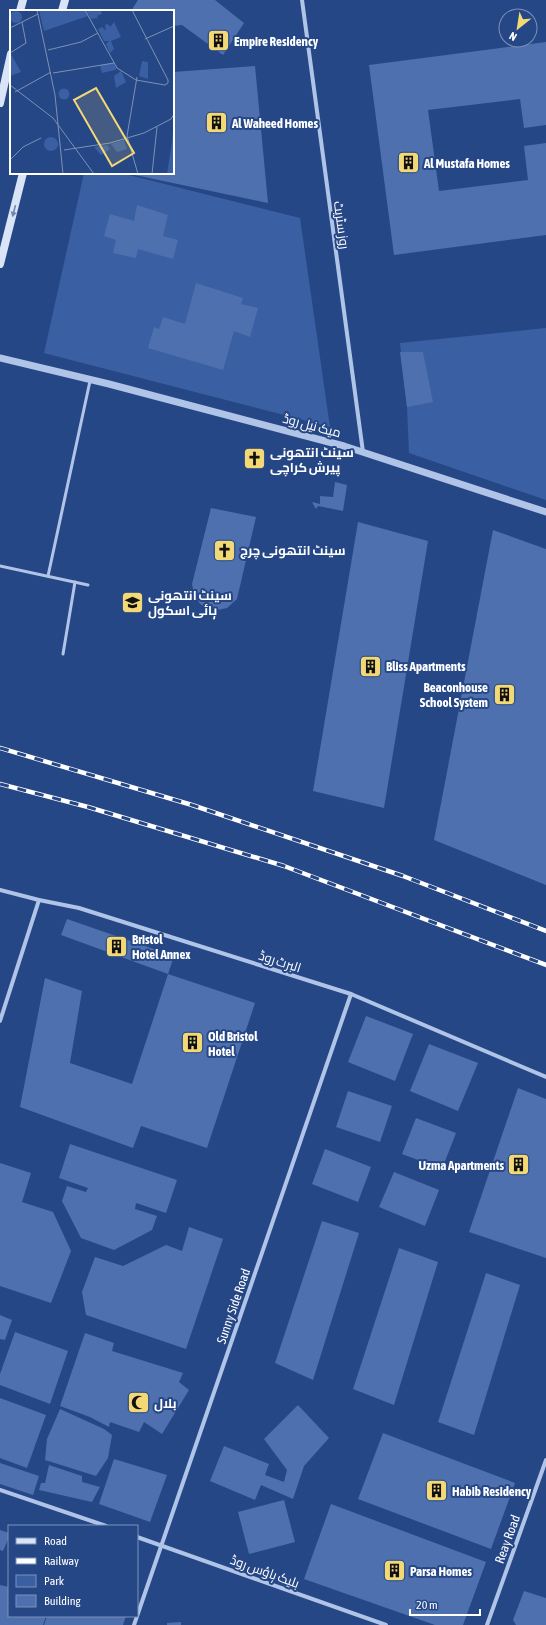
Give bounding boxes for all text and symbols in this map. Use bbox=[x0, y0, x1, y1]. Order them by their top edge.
north arrow bbox=[498, 8, 538, 48]
inset map bbox=[10, 10, 174, 174]
building icon: Empire Residency bbox=[205, 28, 231, 54]
text: N bbox=[507, 30, 519, 43]
place label: Empire Residency bbox=[234, 34, 319, 49]
building icon: Al Waheed Homes bbox=[204, 110, 230, 136]
place label: Al Waheed Homes bbox=[231, 116, 319, 131]
building icon: Al Mustafa Homes bbox=[396, 150, 422, 176]
place label: Al Mustafa Homes bbox=[423, 156, 510, 171]
street label: روز سٹریٹ bbox=[331, 200, 352, 250]
one-way arrow bbox=[10, 205, 16, 217]
street label: میک نیل روڈ bbox=[281, 411, 343, 440]
place label: سینٹ انتھونی پیرش کراچی bbox=[270, 445, 354, 477]
church icon: سینٹ انتھونی پیرش کراچی bbox=[241, 446, 267, 472]
church icon: سینٹ انتھونی چرچ bbox=[211, 537, 237, 563]
place label: سینٹ انتھونی چرچ bbox=[240, 543, 346, 560]
place label: سینٹ انتھونی ہائی اسکول bbox=[148, 588, 232, 620]
school or university icon: سینٹ انتھونی ہائی اسکول bbox=[120, 589, 146, 615]
building icon: Bliss Apartments bbox=[357, 653, 383, 679]
place label: Bliss Apartments bbox=[386, 659, 466, 674]
place label: Beaconhouse School System bbox=[420, 680, 488, 710]
building icon: Beaconhouse School System bbox=[491, 681, 517, 707]
place label: Bristol Hotel Annex bbox=[132, 932, 191, 962]
building icon: Bristol Hotel Annex bbox=[104, 933, 130, 959]
street label: البرٹ روڈ bbox=[257, 948, 303, 975]
place label: Old Bristol Hotel bbox=[208, 1029, 258, 1059]
building icon: Old Bristol Hotel bbox=[180, 1030, 206, 1056]
building icon: Uzma Apartments bbox=[506, 1152, 532, 1178]
place label: Uzma Apartments bbox=[419, 1158, 504, 1173]
street label: Sunny Side Road bbox=[214, 1267, 253, 1346]
mosque icon: بلال bbox=[125, 1390, 151, 1416]
place label: بلال bbox=[154, 1396, 177, 1412]
building icon: Habib Residency bbox=[424, 1478, 450, 1504]
place label: Habib Residency bbox=[452, 1484, 532, 1499]
street label: Reay Road bbox=[492, 1513, 523, 1565]
legend bbox=[8, 1525, 138, 1617]
text: Road bbox=[44, 1534, 67, 1548]
street label: بلیک ہاؤس روڈ bbox=[228, 1552, 301, 1592]
text: Railway bbox=[44, 1554, 79, 1568]
building icon: Parsa Homes bbox=[382, 1558, 408, 1584]
place label: Parsa Homes bbox=[410, 1564, 472, 1579]
text: Park bbox=[44, 1574, 65, 1588]
scale bar bbox=[410, 1591, 480, 1617]
text: Building bbox=[44, 1594, 82, 1608]
text: 20 m bbox=[416, 1598, 438, 1612]

